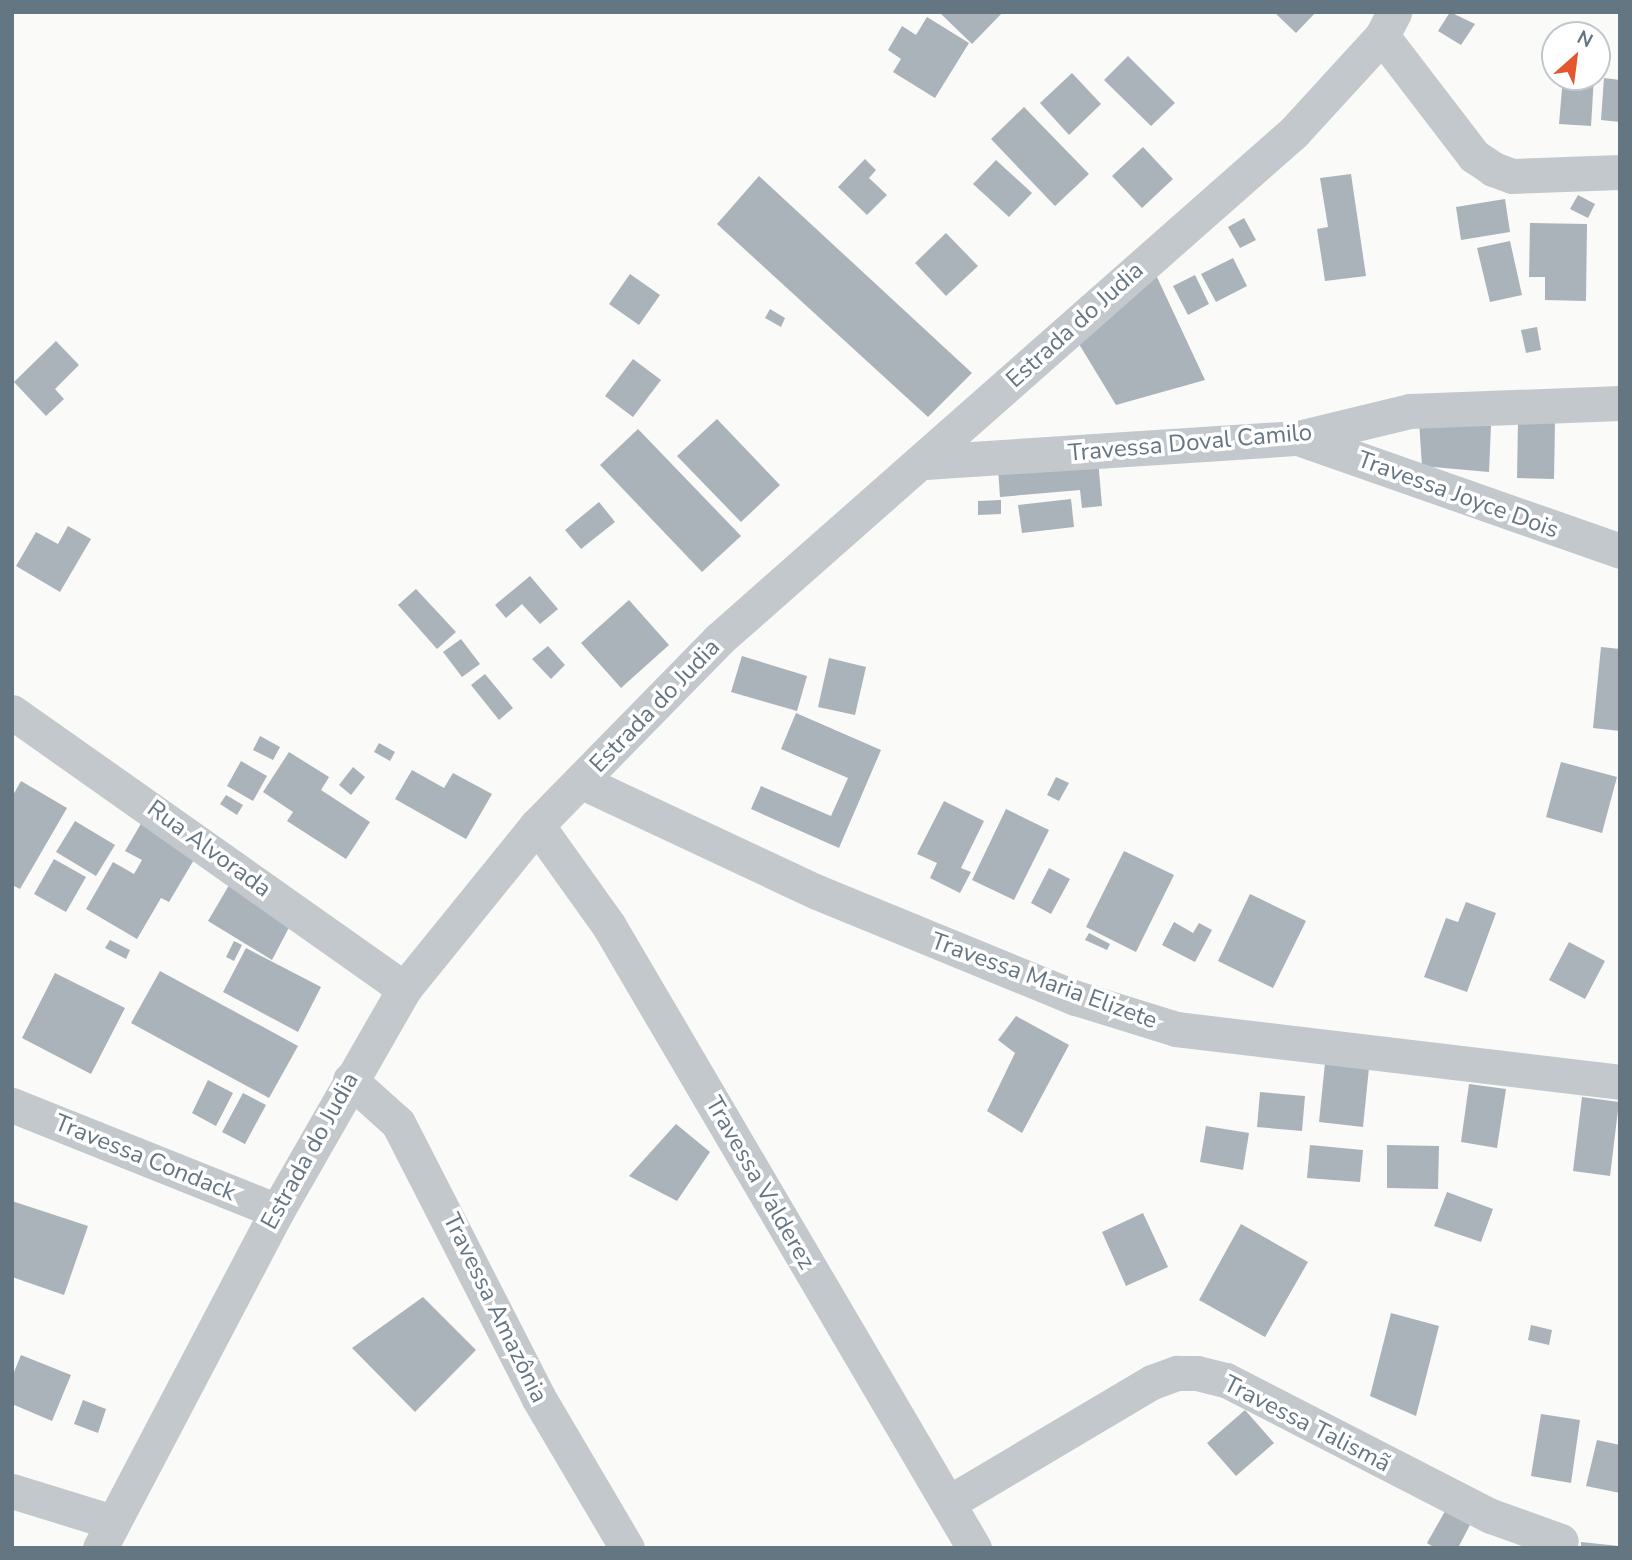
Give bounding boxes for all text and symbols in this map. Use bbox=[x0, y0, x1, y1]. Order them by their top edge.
north arrow bbox=[1541, 21, 1611, 91]
text: N bbox=[1573, 24, 1597, 54]
street label: Estrada do Judia bbox=[1000, 256, 1150, 394]
street label: Travessa Doval Camilo bbox=[1067, 418, 1313, 468]
street label: Travessa Joyce Dois bbox=[1354, 445, 1562, 545]
street label: Estrada do Judia bbox=[584, 633, 726, 779]
street label: Rua Alvorada bbox=[141, 794, 277, 904]
street label: Travessa Maria Elizete bbox=[927, 927, 1161, 1035]
street label: Estrada do Judia bbox=[255, 1068, 365, 1234]
street label: Travessa Valderez bbox=[699, 1092, 821, 1274]
street label: Travessa Condack bbox=[50, 1109, 240, 1207]
street label: Travessa Amazônia bbox=[437, 1208, 553, 1408]
street label: Travessa Talismã bbox=[1219, 1370, 1395, 1478]

